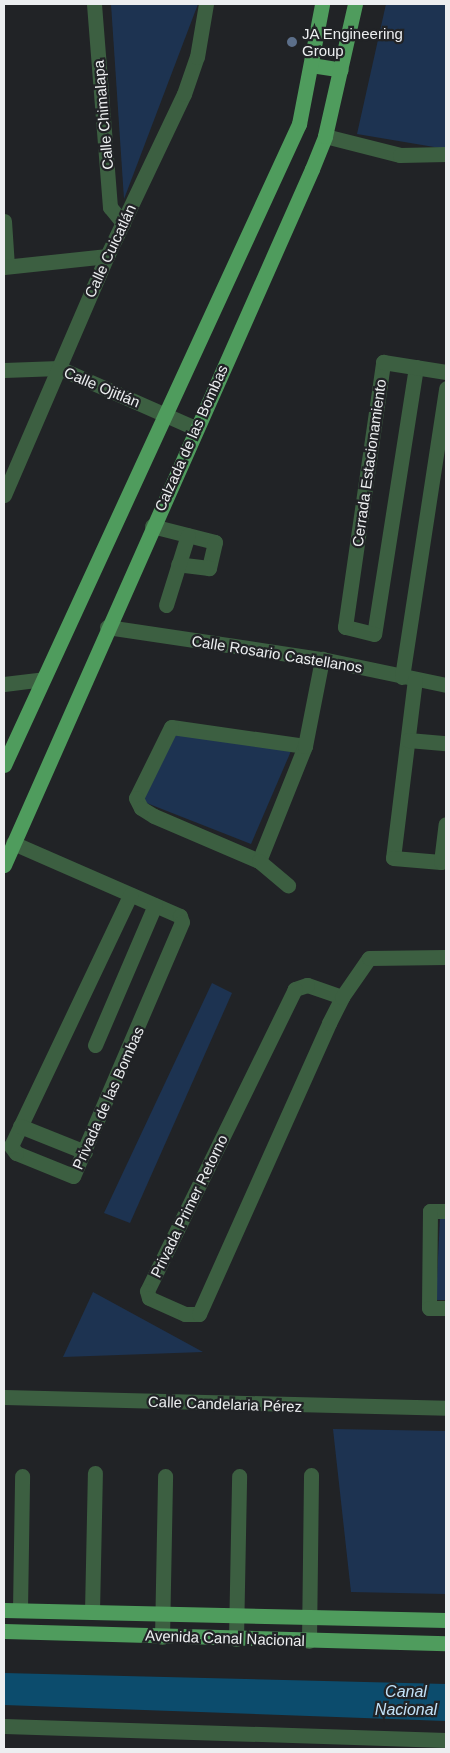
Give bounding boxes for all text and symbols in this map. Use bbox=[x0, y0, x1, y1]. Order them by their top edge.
place label: JA Engineering Group bbox=[302, 24, 404, 59]
marker: JA Engineering Group bbox=[286, 36, 298, 48]
street label: Calle Chimalapa bbox=[89, 59, 117, 171]
street label: Calle Cuicatlán bbox=[81, 201, 139, 301]
street label: Calzada de las Bombas bbox=[151, 362, 231, 514]
street label: Calle Ojitlán bbox=[61, 363, 143, 411]
street label: Cerrada Estacionamiento bbox=[348, 378, 390, 548]
street label: Calle Rosario Castellanos bbox=[190, 632, 364, 676]
street label: Privada de las Bombas bbox=[68, 1024, 148, 1172]
street label: Privada Primer Retorno bbox=[147, 1132, 231, 1280]
street label: Calle Candelaria Pérez bbox=[148, 1392, 302, 1416]
street label: Avenida Canal Nacional bbox=[145, 1626, 305, 1650]
water label: Canal Nacional bbox=[375, 1682, 437, 1720]

